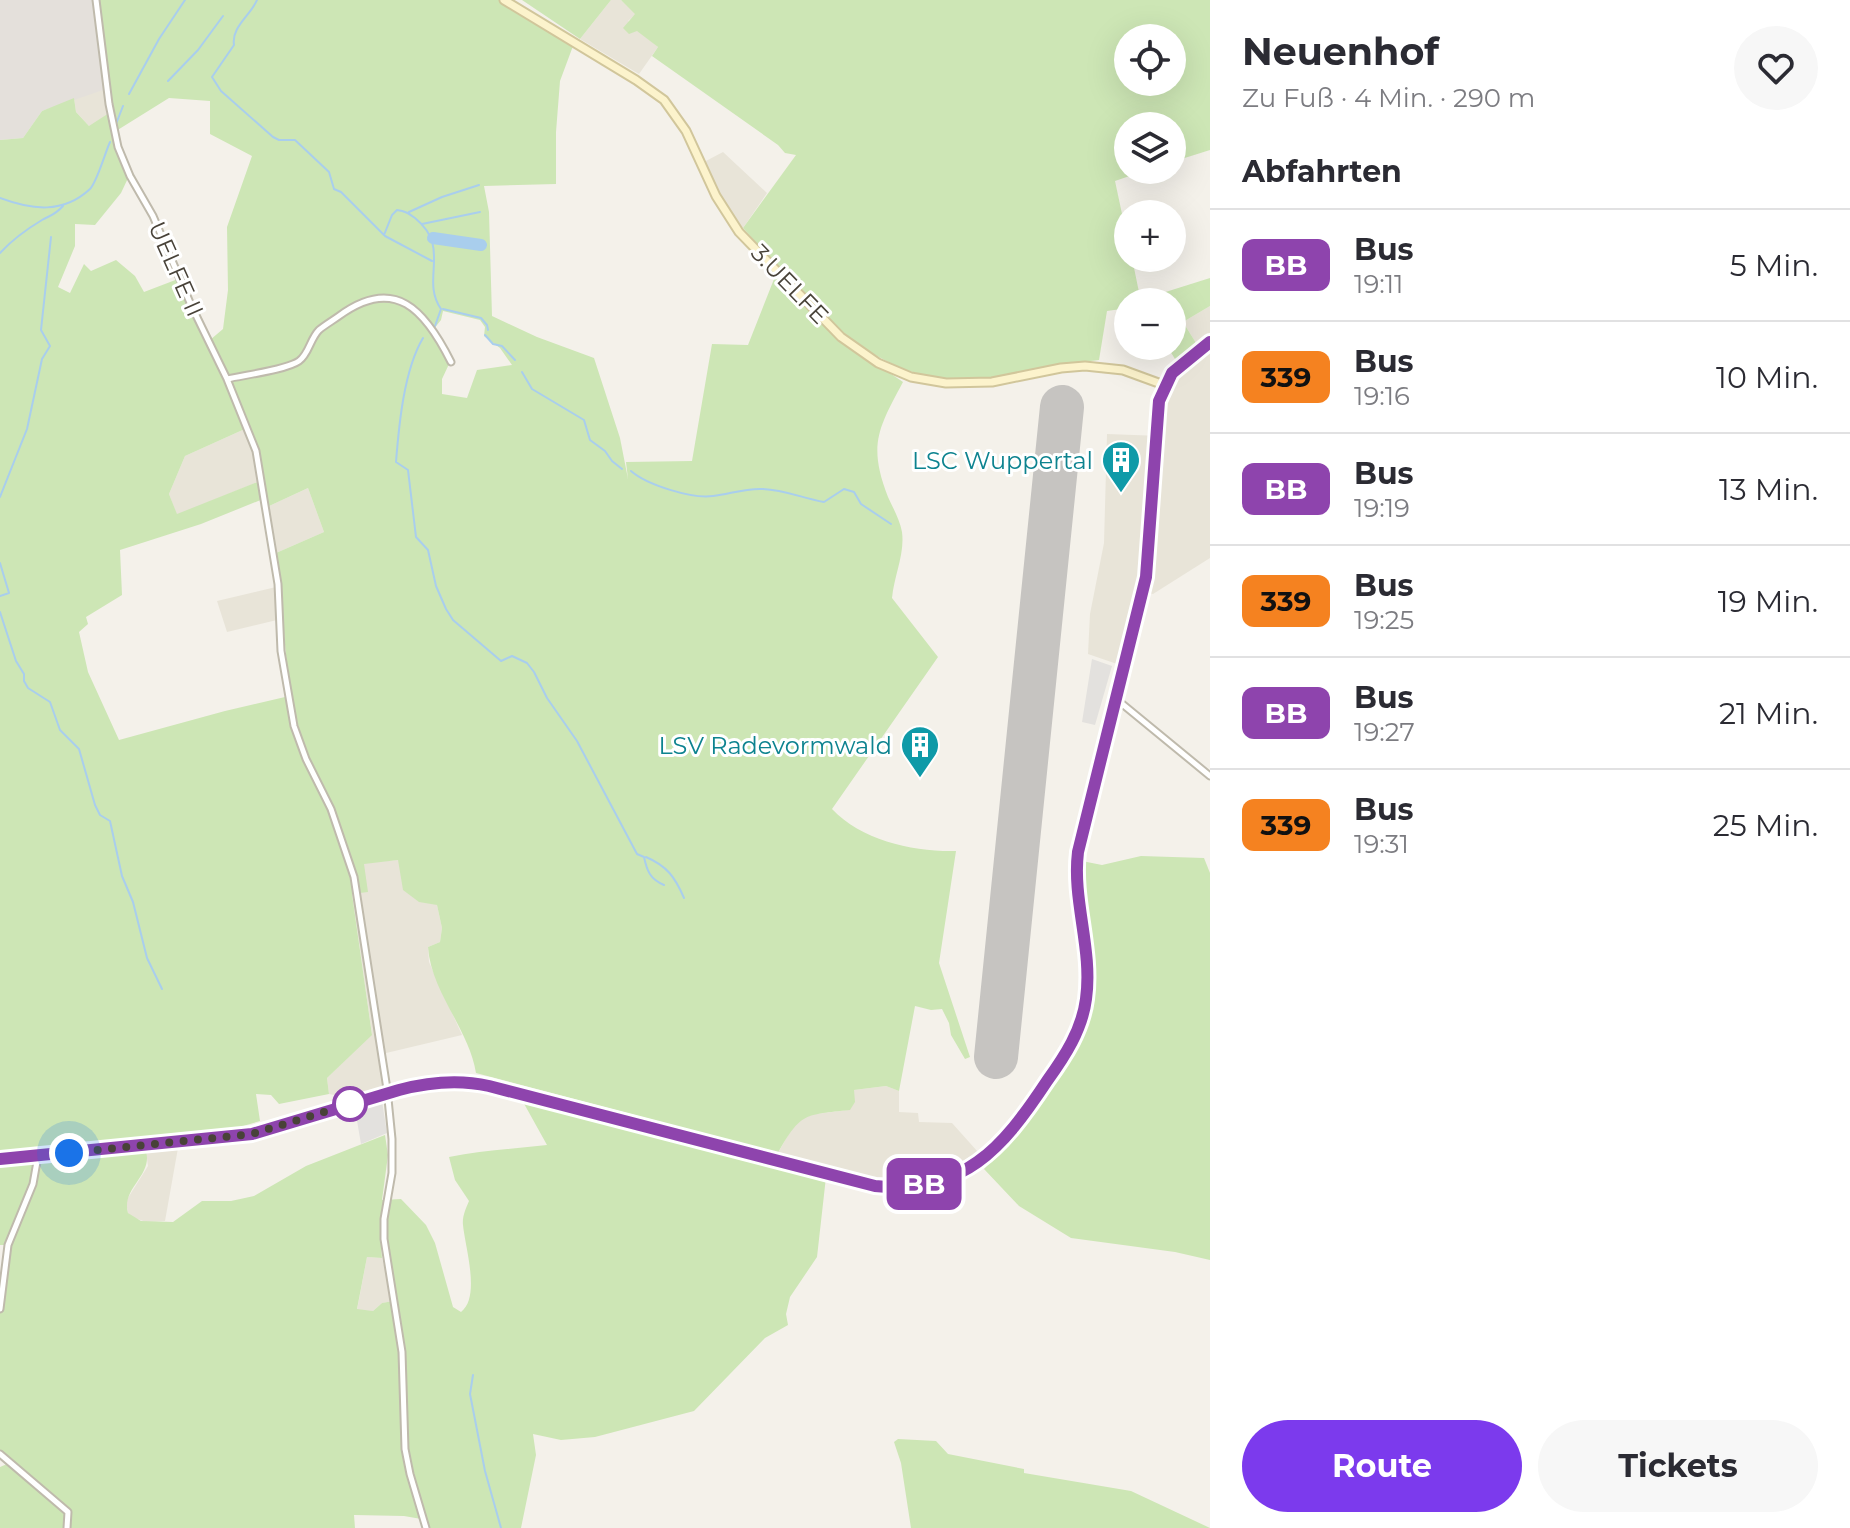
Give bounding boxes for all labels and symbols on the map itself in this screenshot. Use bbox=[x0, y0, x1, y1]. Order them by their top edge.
street label: UELFE II bbox=[142, 217, 210, 321]
street label: 3.UELFE bbox=[745, 238, 835, 330]
building icon: LSC Wuppertal bbox=[1100, 439, 1142, 494]
place label: LSC Wuppertal bbox=[912, 446, 1093, 475]
building icon: LSV Radevormwald bbox=[899, 724, 941, 779]
place label: LSV Radevormwald bbox=[658, 731, 892, 760]
unlabelled marker bbox=[333, 1087, 367, 1121]
your location bbox=[49, 1133, 89, 1173]
line badge: BB bbox=[888, 1158, 960, 1210]

